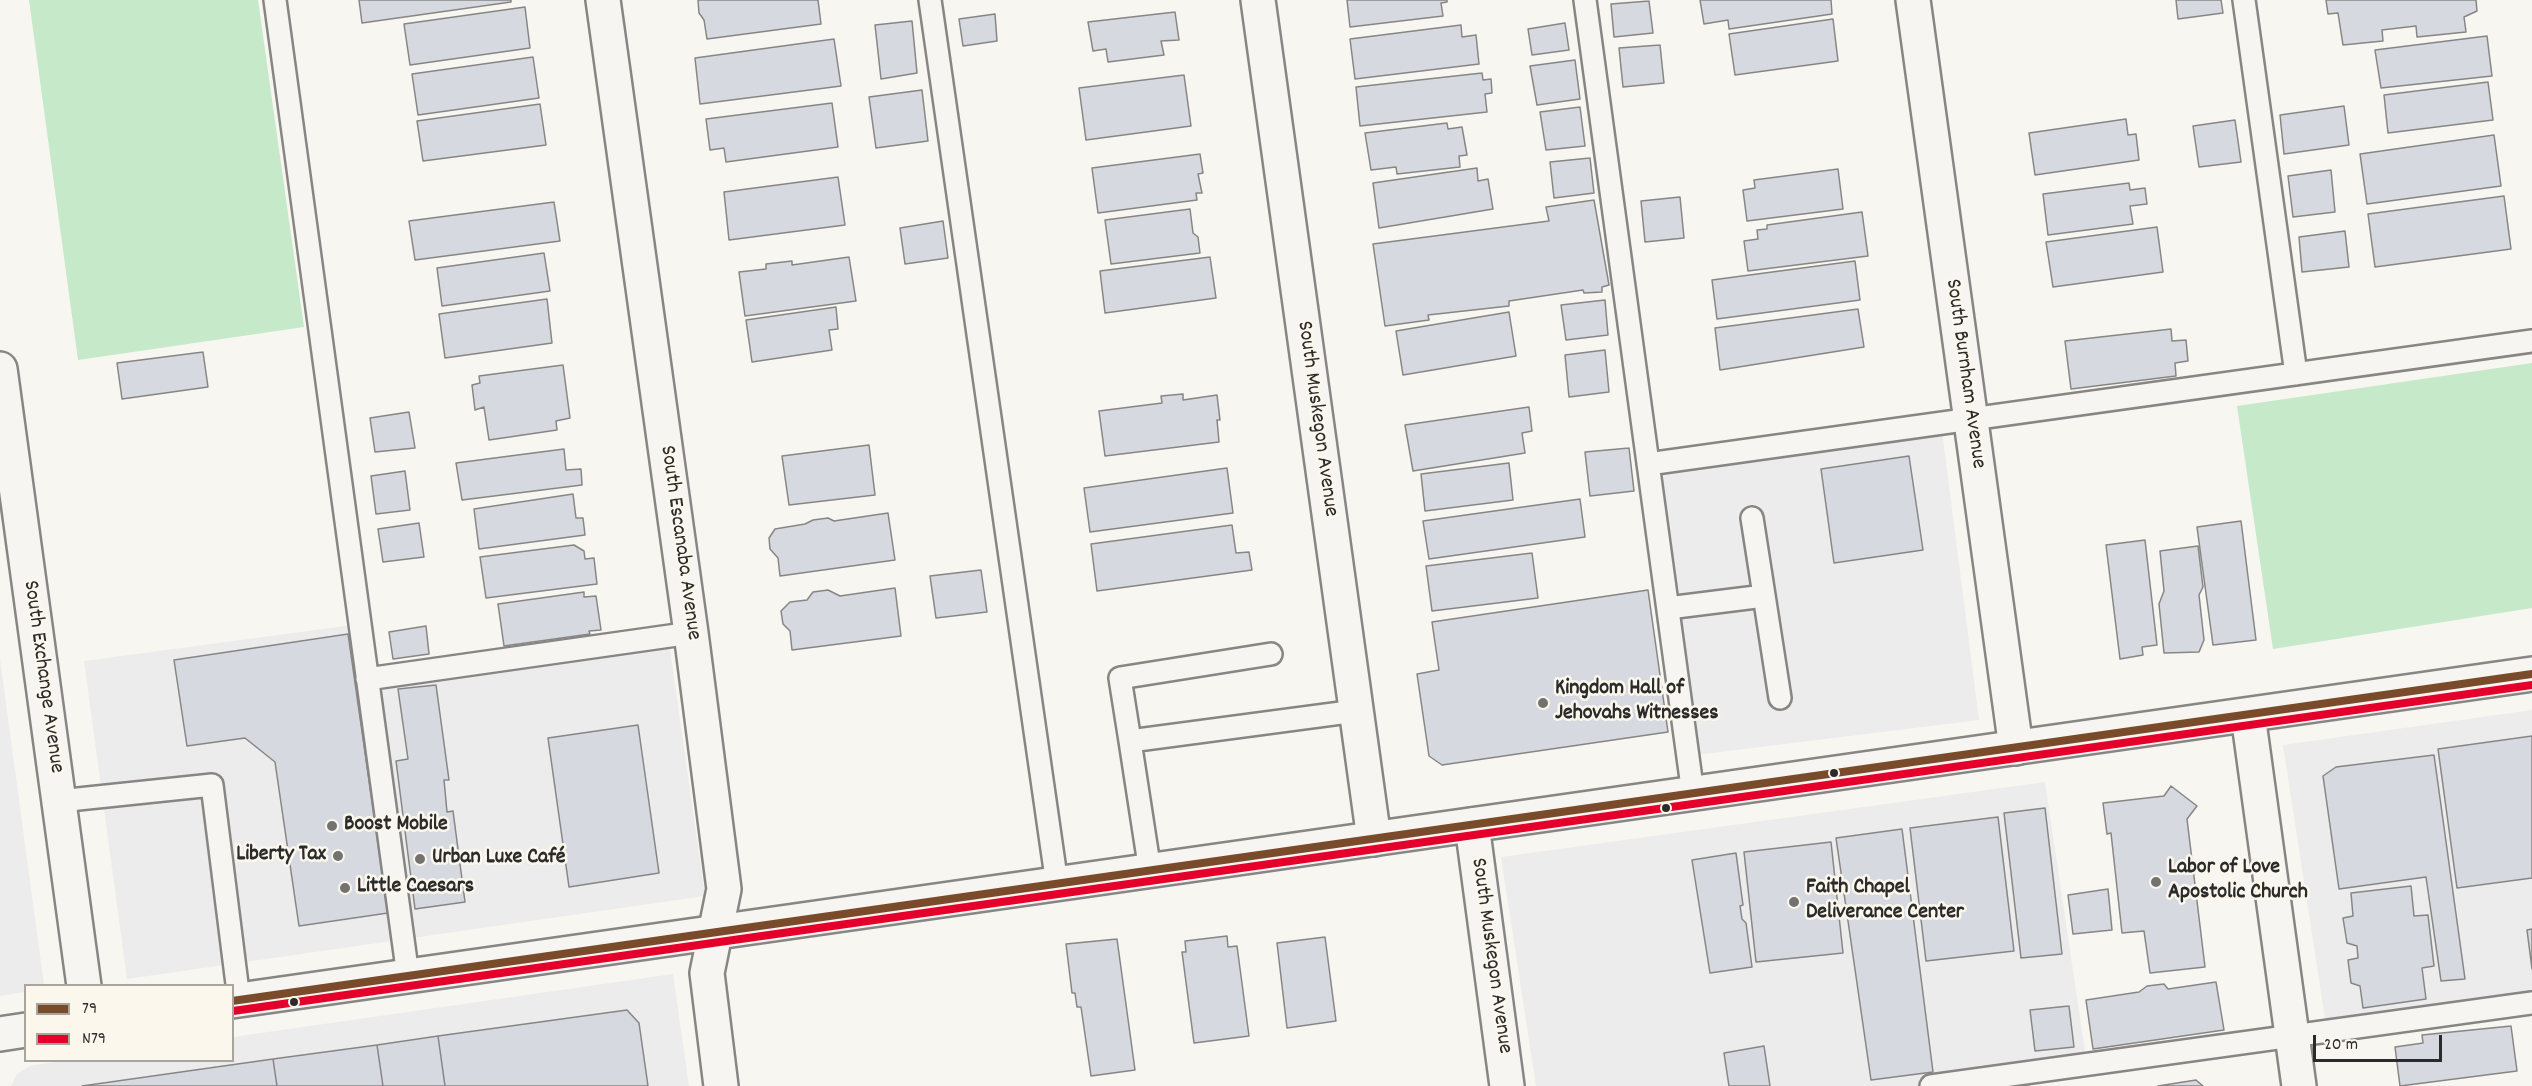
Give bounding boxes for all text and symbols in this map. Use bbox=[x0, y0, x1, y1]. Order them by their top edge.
street label: South Burnham Avenue bbox=[1938, 278, 1990, 470]
street label: South Muskegon Avenue bbox=[1289, 319, 1343, 519]
street label: South Escanaba Avenue bbox=[652, 444, 706, 642]
street label: South Exchange Avenue bbox=[15, 579, 69, 775]
place label: Kingdom Hall of Jehovahs Witnesses bbox=[1555, 677, 1719, 728]
marker: Kingdom Hall of Jehovahs Witnesses bbox=[1536, 696, 1550, 710]
unlabelled marker bbox=[1828, 767, 1840, 779]
unlabelled marker bbox=[1660, 802, 1672, 814]
place label: Boost Mobile bbox=[344, 813, 448, 839]
marker: Boost Mobile bbox=[325, 819, 339, 833]
place label: Liberty Tax bbox=[236, 843, 326, 869]
place label: Urban Luxe Café bbox=[432, 846, 566, 872]
marker: Liberty Tax bbox=[331, 849, 345, 863]
marker: Urban Luxe Café bbox=[413, 852, 427, 866]
street label: South Muskegon Avenue bbox=[1463, 856, 1517, 1056]
place label: Labor of Love Apostolic Church bbox=[2168, 856, 2308, 908]
place label: Little Caesars bbox=[357, 875, 474, 901]
marker: Labor of Love Apostolic Church bbox=[2149, 875, 2163, 889]
place label: Faith Chapel Deliverance Center bbox=[1806, 876, 1964, 927]
marker: Little Caesars bbox=[338, 881, 352, 895]
marker: Faith Chapel Deliverance Center bbox=[1787, 895, 1801, 909]
legend bbox=[24, 984, 234, 1062]
unlabelled marker bbox=[288, 996, 300, 1008]
text: 79 bbox=[82, 997, 97, 1022]
scale bar bbox=[2316, 1023, 2445, 1061]
text: N79 bbox=[82, 1027, 106, 1052]
text: 20 m bbox=[2324, 1033, 2358, 1058]

